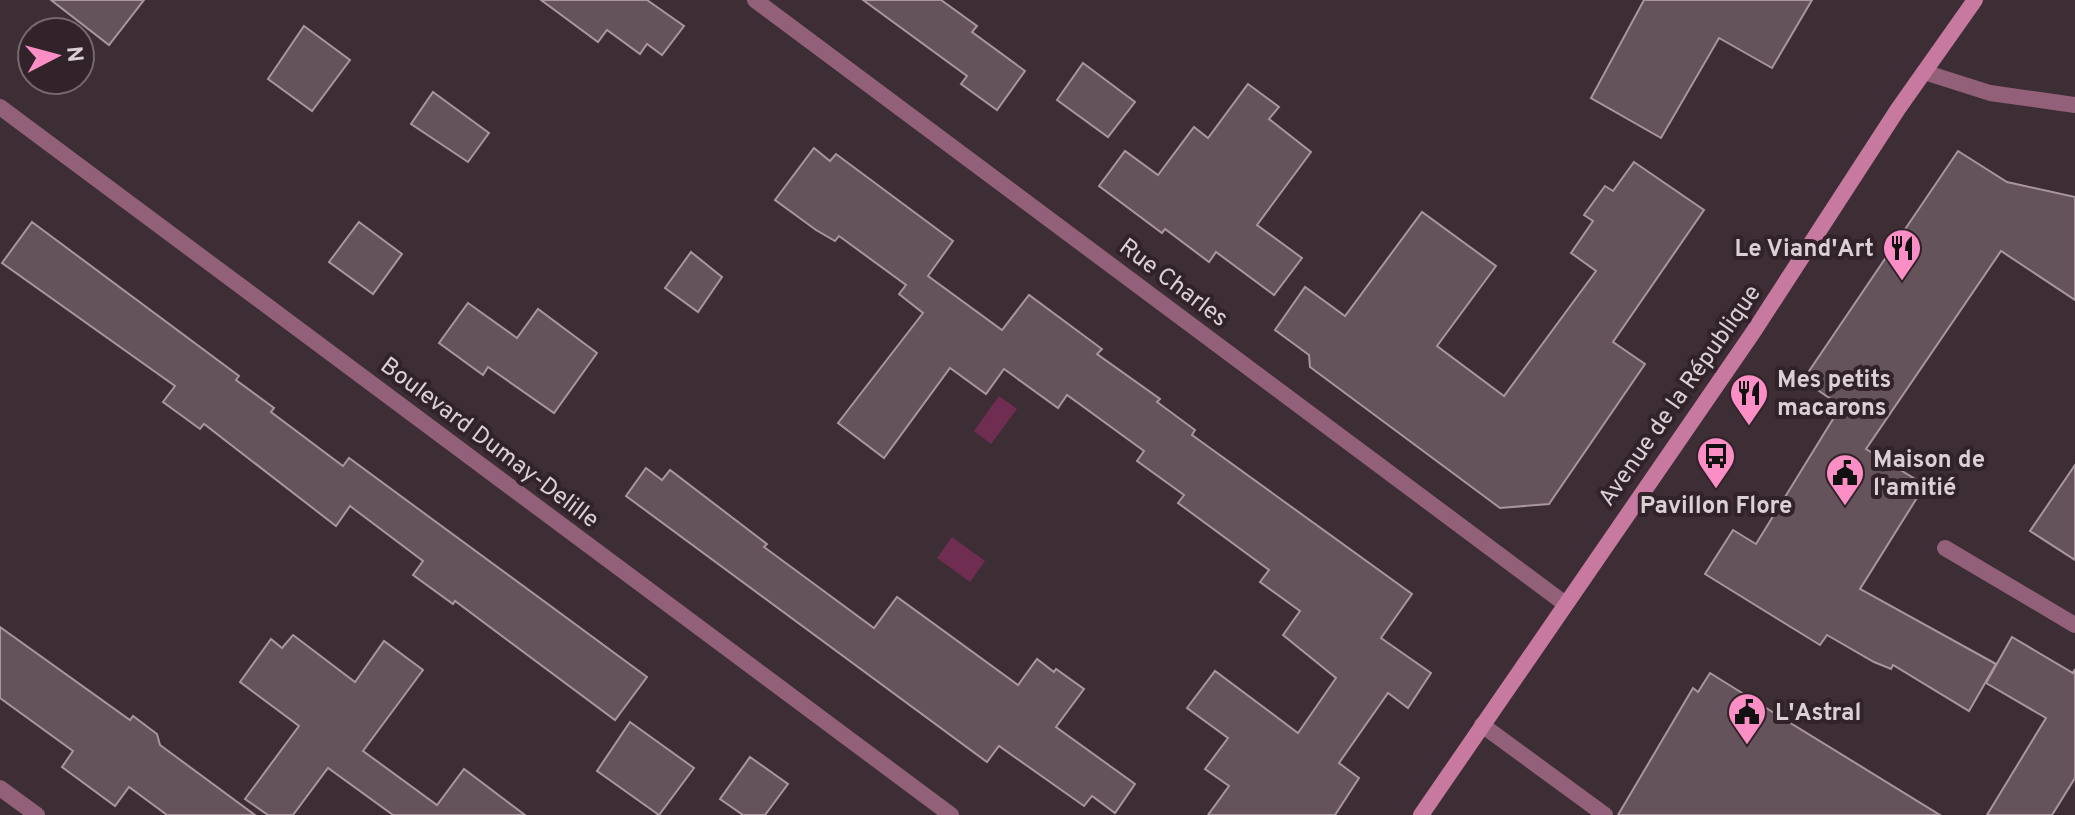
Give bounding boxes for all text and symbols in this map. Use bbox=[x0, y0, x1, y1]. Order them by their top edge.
north arrow bbox=[16, 16, 96, 96]
text: N bbox=[59, 45, 88, 63]
restaurant icon: Le Viand'Art bbox=[1881, 227, 1923, 282]
street label: Rue Charles bbox=[1112, 233, 1233, 334]
place label: Le Viand'Art bbox=[1735, 235, 1874, 265]
street label: Avenue de la République bbox=[1593, 280, 1768, 513]
street label: Boulevard Dumay-Delille bbox=[373, 352, 604, 536]
place label: Mes petits macarons bbox=[1777, 366, 1891, 424]
restaurant icon: Mes petits macarons bbox=[1728, 372, 1770, 427]
bus stop icon: Pavillon Flore bbox=[1695, 435, 1737, 490]
place label: Maison de l'amitié bbox=[1873, 446, 1985, 504]
public building icon: Maison de l'amitié bbox=[1824, 452, 1866, 507]
place label: Pavillon Flore bbox=[1640, 492, 1792, 522]
public building icon: L'Astral bbox=[1726, 691, 1768, 746]
place label: L'Astral bbox=[1775, 699, 1861, 729]

